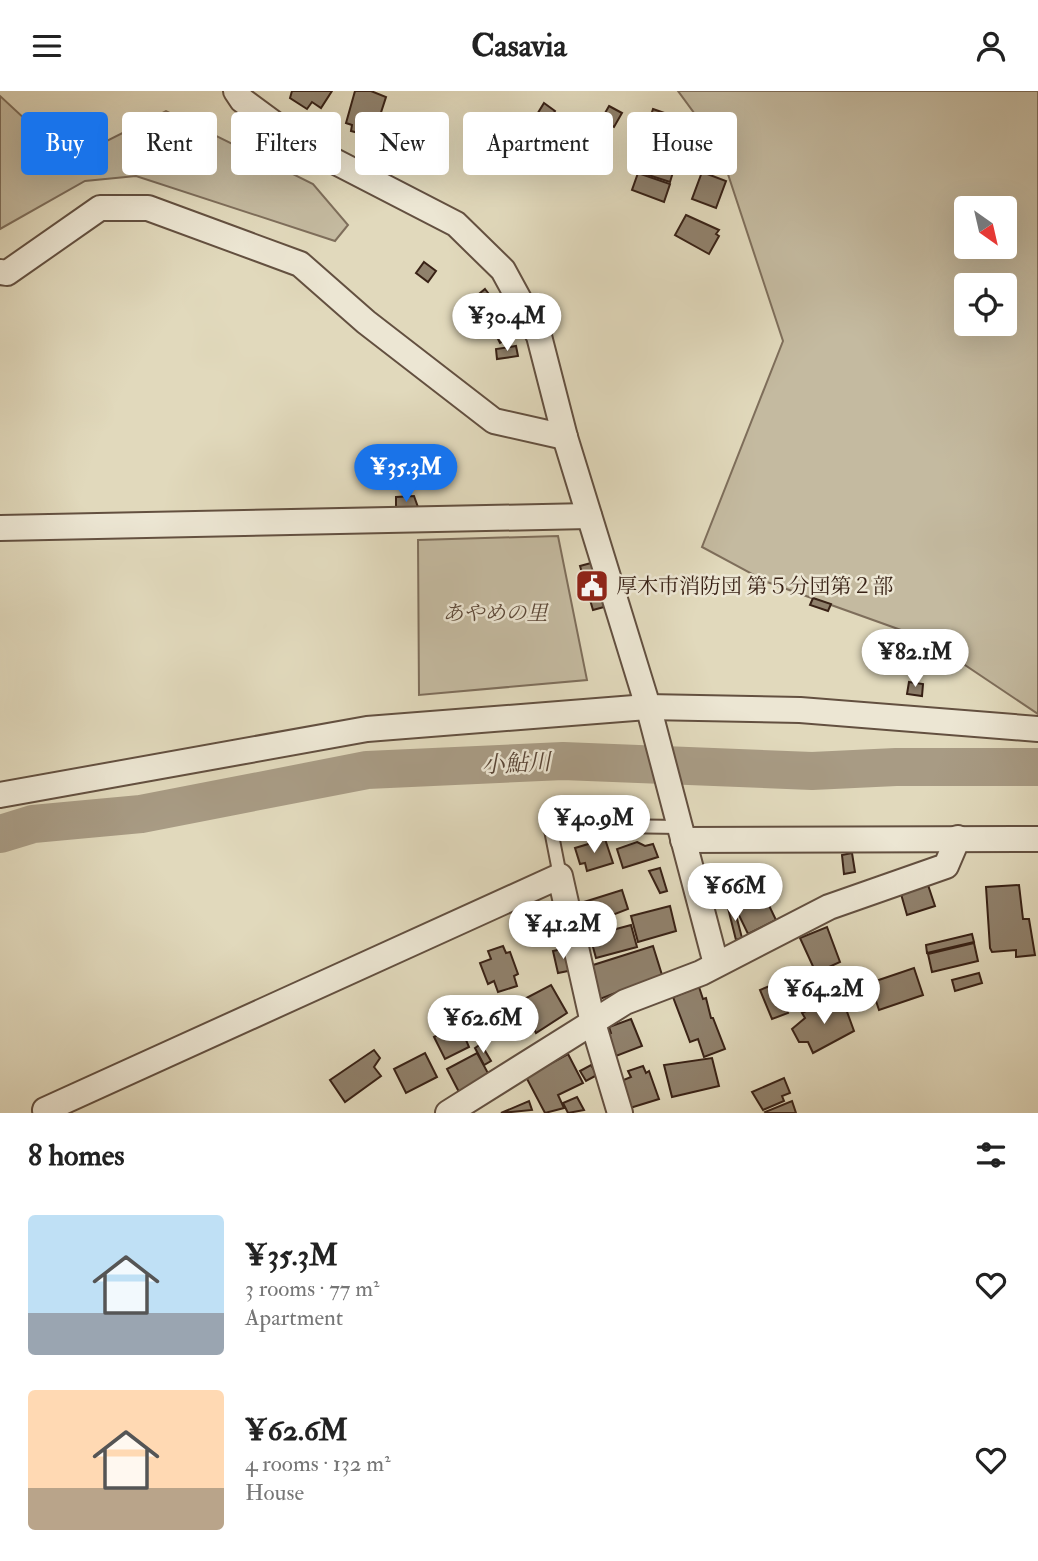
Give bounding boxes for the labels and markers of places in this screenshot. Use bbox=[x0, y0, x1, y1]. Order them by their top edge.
pin: ¥30.4M bbox=[450, 293, 564, 353]
pin: ¥35.3M bbox=[349, 445, 463, 504]
public building icon: 厚木市消防団 第５分団第２部 bbox=[573, 567, 611, 605]
place label: 厚木市消防団 第５分団第２部 bbox=[616, 573, 893, 600]
pin: ¥82.1M bbox=[858, 629, 972, 689]
pin: ¥40.9M bbox=[537, 795, 651, 855]
pin: ¥66M bbox=[694, 863, 776, 923]
pin: ¥41.2M bbox=[506, 901, 620, 961]
pin: ¥64.2M bbox=[767, 967, 881, 1026]
pin: ¥62.6M bbox=[426, 995, 540, 1055]

